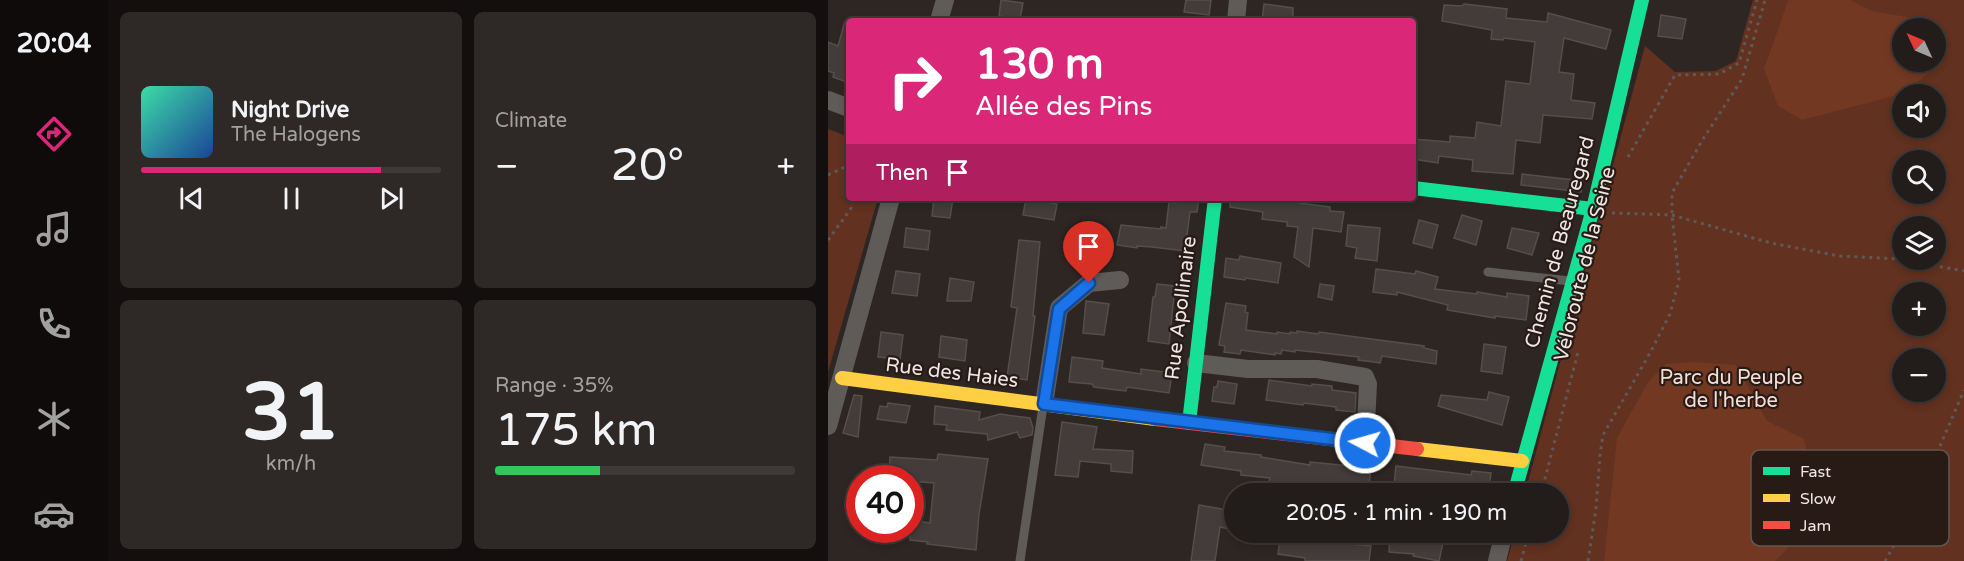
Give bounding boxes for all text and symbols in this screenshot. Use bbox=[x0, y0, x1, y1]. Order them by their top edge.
north arrow bbox=[1892, 18, 1946, 72]
map controls bbox=[1892, 18, 1946, 402]
text: 20:04 bbox=[17, 27, 91, 60]
text: 130 m bbox=[975, 39, 1104, 90]
icon: right bbox=[876, 42, 954, 120]
button: sound bbox=[1892, 84, 1946, 138]
text: Allée des Pins bbox=[975, 90, 1152, 123]
text: Night Drive bbox=[231, 97, 349, 123]
text: Climate bbox=[495, 109, 567, 133]
icon: directions bbox=[33, 113, 75, 155]
text: The Halogens bbox=[231, 123, 361, 147]
street label: Chemin de Beauregard bbox=[1520, 134, 1600, 351]
text: 20° bbox=[611, 139, 684, 193]
text: − bbox=[495, 147, 519, 186]
text: + bbox=[776, 147, 795, 186]
button: search bbox=[1892, 150, 1946, 204]
icon: arrive bbox=[941, 156, 974, 189]
text: Then bbox=[876, 160, 929, 186]
street label: Véloroute de la Seine bbox=[1549, 164, 1621, 364]
icon: previous bbox=[175, 182, 208, 215]
icon: pause bbox=[275, 182, 308, 215]
icon: next bbox=[375, 182, 408, 215]
icon: music bbox=[33, 208, 75, 250]
button: layers bbox=[1892, 216, 1946, 270]
pin bbox=[1063, 221, 1114, 283]
icon: arrive bbox=[1072, 230, 1105, 263]
street label: Rue Apollinaire bbox=[1160, 235, 1202, 381]
button: + bbox=[1892, 282, 1946, 336]
icon: phone bbox=[33, 303, 75, 345]
button: − bbox=[1892, 348, 1946, 402]
street label: Rue des Haies bbox=[884, 353, 1020, 393]
text: 31 bbox=[242, 366, 340, 460]
park label: Parc du Peuple de l'herbe bbox=[1660, 366, 1802, 413]
text: Range · 35% bbox=[495, 374, 614, 398]
icon: climate bbox=[33, 398, 75, 440]
text: 175 km bbox=[495, 404, 657, 458]
position arrow bbox=[1333, 411, 1397, 475]
legend bbox=[1751, 450, 1949, 546]
text: km/h bbox=[266, 452, 316, 476]
text: Fast bbox=[1800, 462, 1831, 482]
speed limit sign: 40 bbox=[846, 465, 924, 543]
text: Slow bbox=[1800, 489, 1836, 509]
icon: car bbox=[33, 493, 75, 535]
text: 20:05 · 1 min · 190 m bbox=[1286, 500, 1507, 526]
text: Jam bbox=[1800, 516, 1831, 536]

